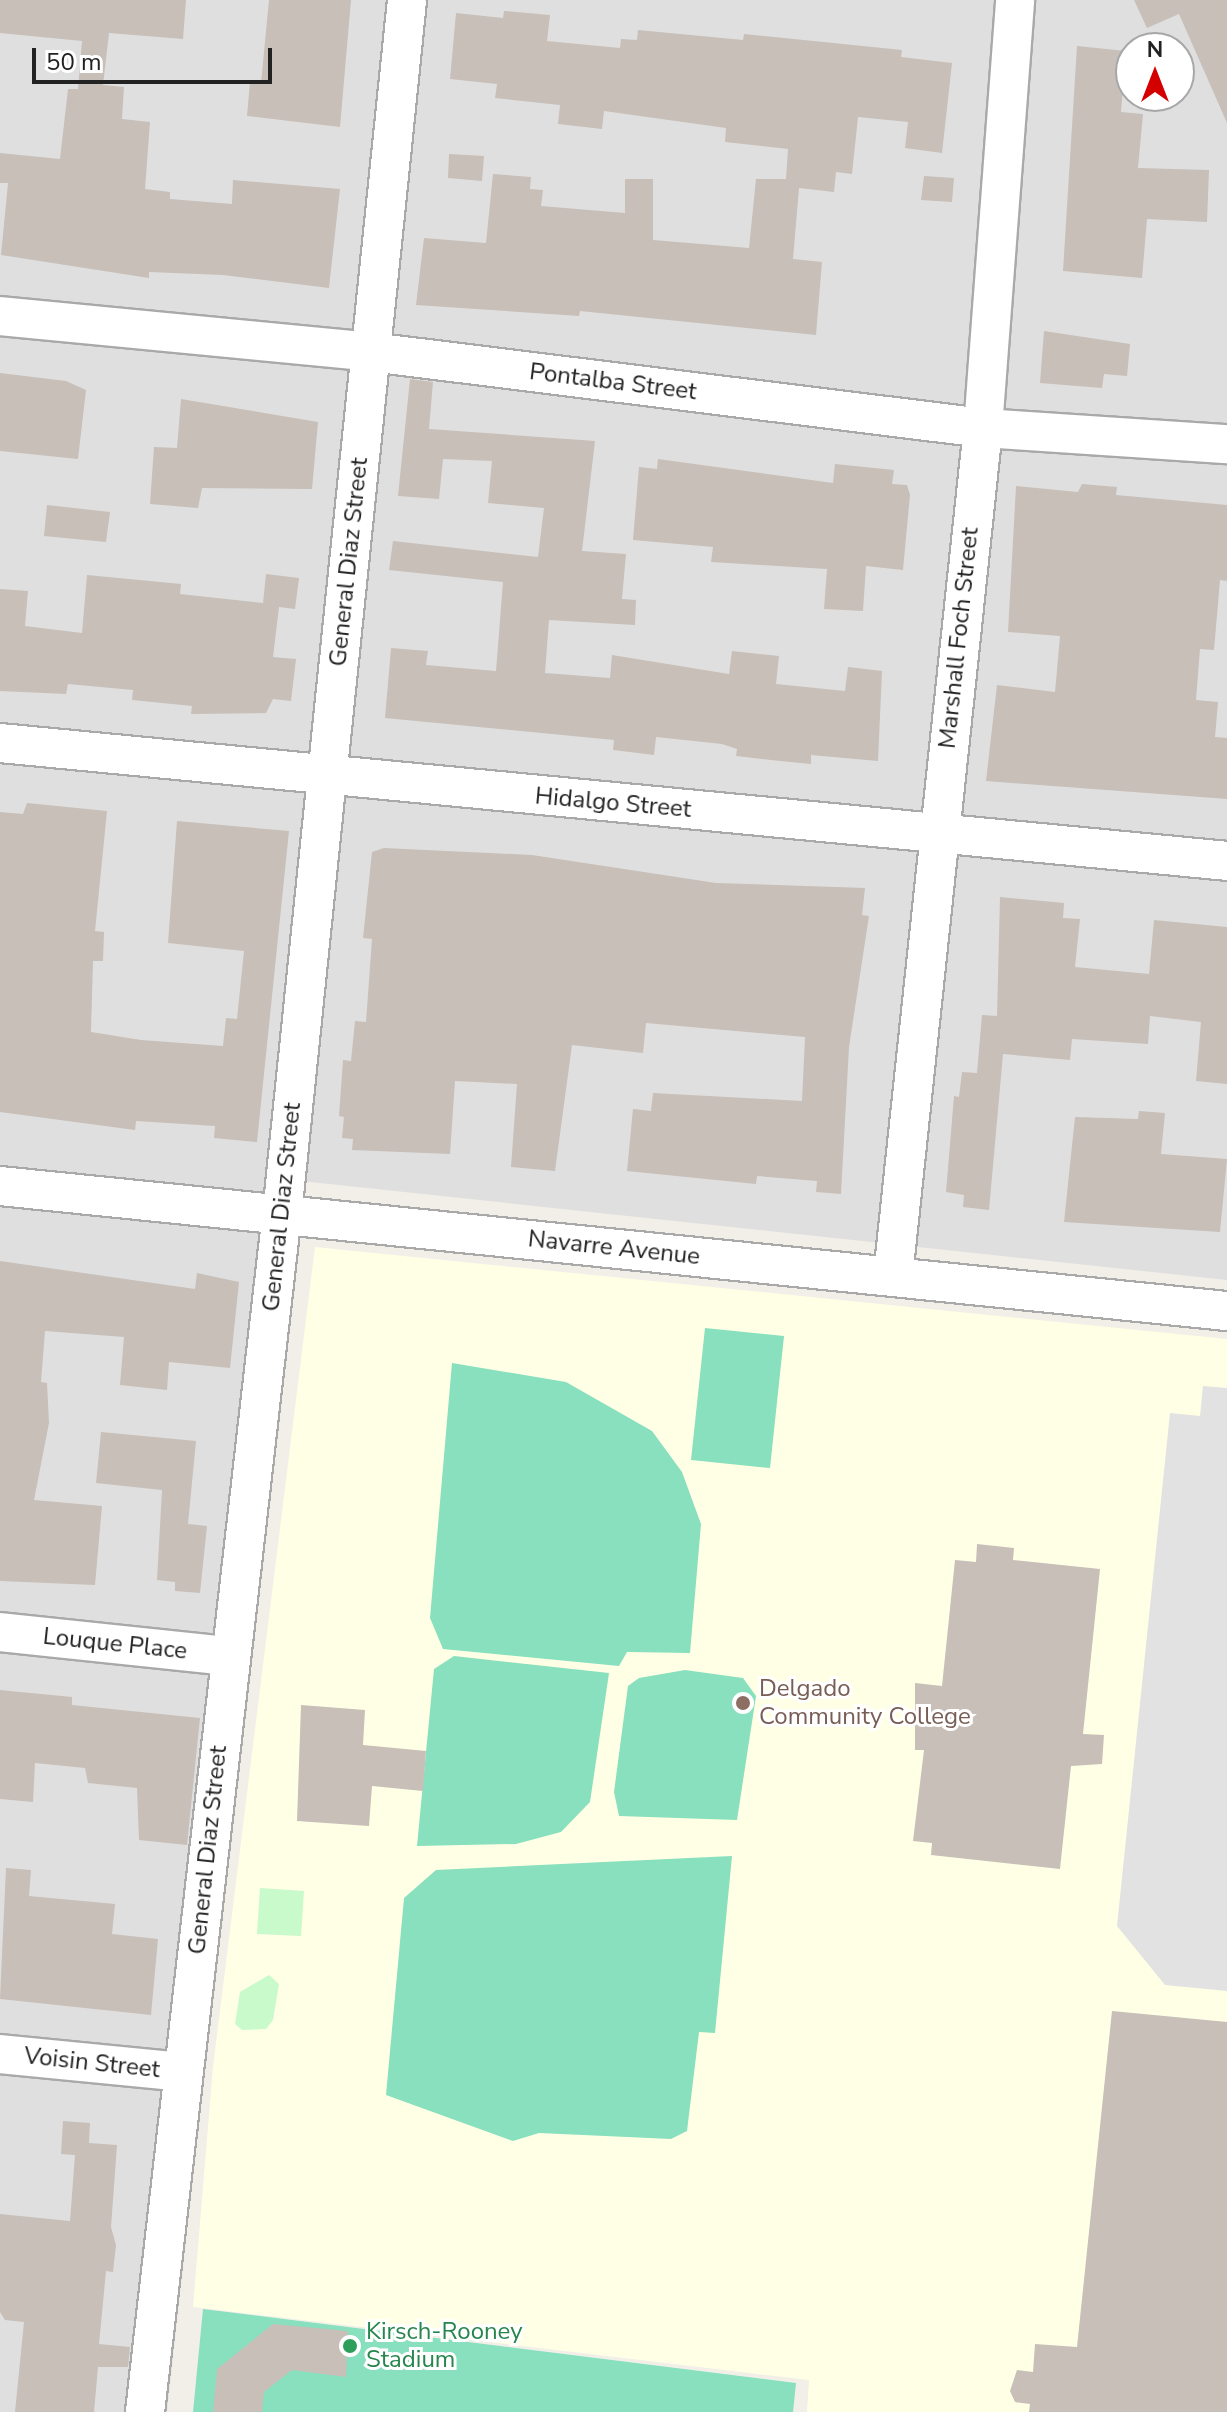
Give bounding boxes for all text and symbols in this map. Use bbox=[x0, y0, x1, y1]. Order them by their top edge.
scale bar bbox=[36, 32, 276, 82]
north arrow bbox=[1115, 32, 1195, 112]
text: N bbox=[1147, 35, 1163, 65]
text: 50 m bbox=[46, 46, 102, 78]
street label: Pontalba Street bbox=[528, 357, 698, 407]
street label: General Diaz Street bbox=[324, 456, 374, 668]
street label: Marshall Foch Street bbox=[933, 526, 985, 750]
street label: Hidalgo Street bbox=[534, 782, 692, 824]
street label: General Diaz Street bbox=[257, 1101, 307, 1313]
street label: Navarre Avenue bbox=[527, 1225, 701, 1271]
street label: Louque Place bbox=[42, 1622, 188, 1666]
place label: Delgado Community College bbox=[759, 1675, 971, 1731]
marker: Delgado Community College bbox=[734, 1694, 752, 1712]
street label: General Diaz Street bbox=[183, 1744, 233, 1956]
street label: Voisin Street bbox=[23, 2042, 161, 2084]
place label: Kirsch-Rooney Stadium bbox=[366, 2318, 523, 2374]
marker: Kirsch-Rooney Stadium bbox=[341, 2337, 359, 2355]

